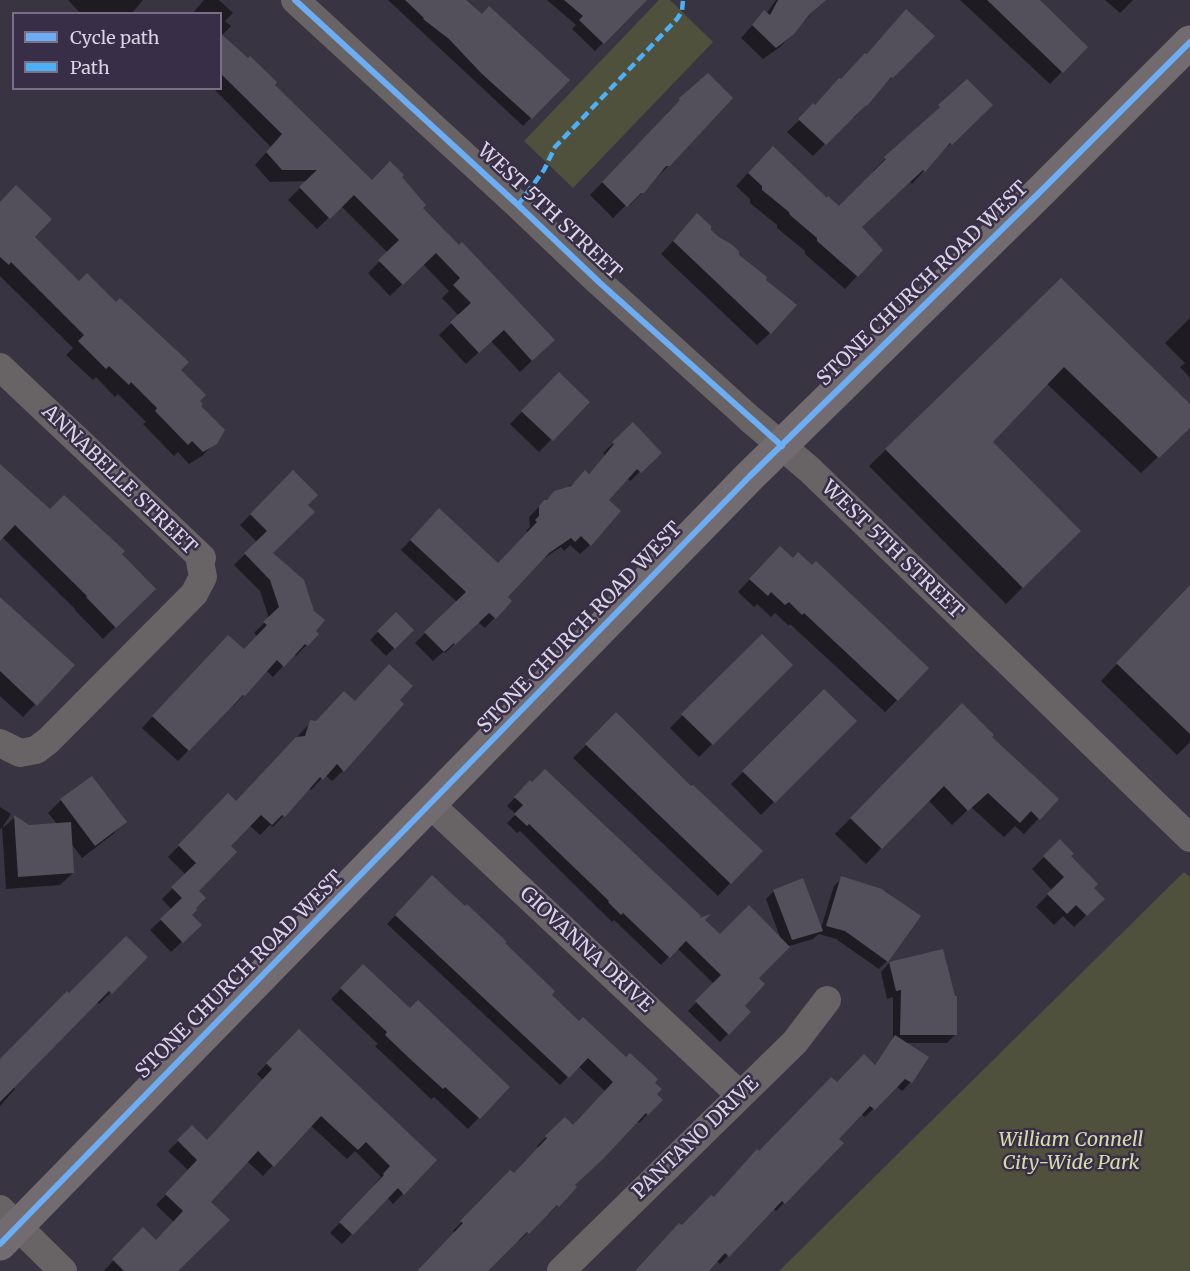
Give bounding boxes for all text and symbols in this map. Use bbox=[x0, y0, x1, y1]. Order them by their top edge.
legend bbox=[12, 12, 222, 90]
text: Cycle path bbox=[70, 26, 159, 49]
text: Path bbox=[70, 56, 110, 79]
street label: WEST 5TH STREET bbox=[472, 139, 626, 285]
street label: STONE CHURCH ROAD WEST bbox=[812, 177, 1034, 391]
street label: ANNABELLE STREET bbox=[37, 400, 201, 560]
street label: WEST 5TH STREET bbox=[816, 476, 968, 624]
street label: STONE CHURCH ROAD WEST bbox=[473, 517, 687, 739]
street label: STONE CHURCH ROAD WEST bbox=[131, 866, 349, 1084]
street label: GIOVANNA DRIVE bbox=[514, 882, 658, 1018]
street label: PANTANO DRIVE bbox=[628, 1072, 764, 1204]
park label: William Connell City-Wide Park bbox=[998, 1128, 1144, 1175]

